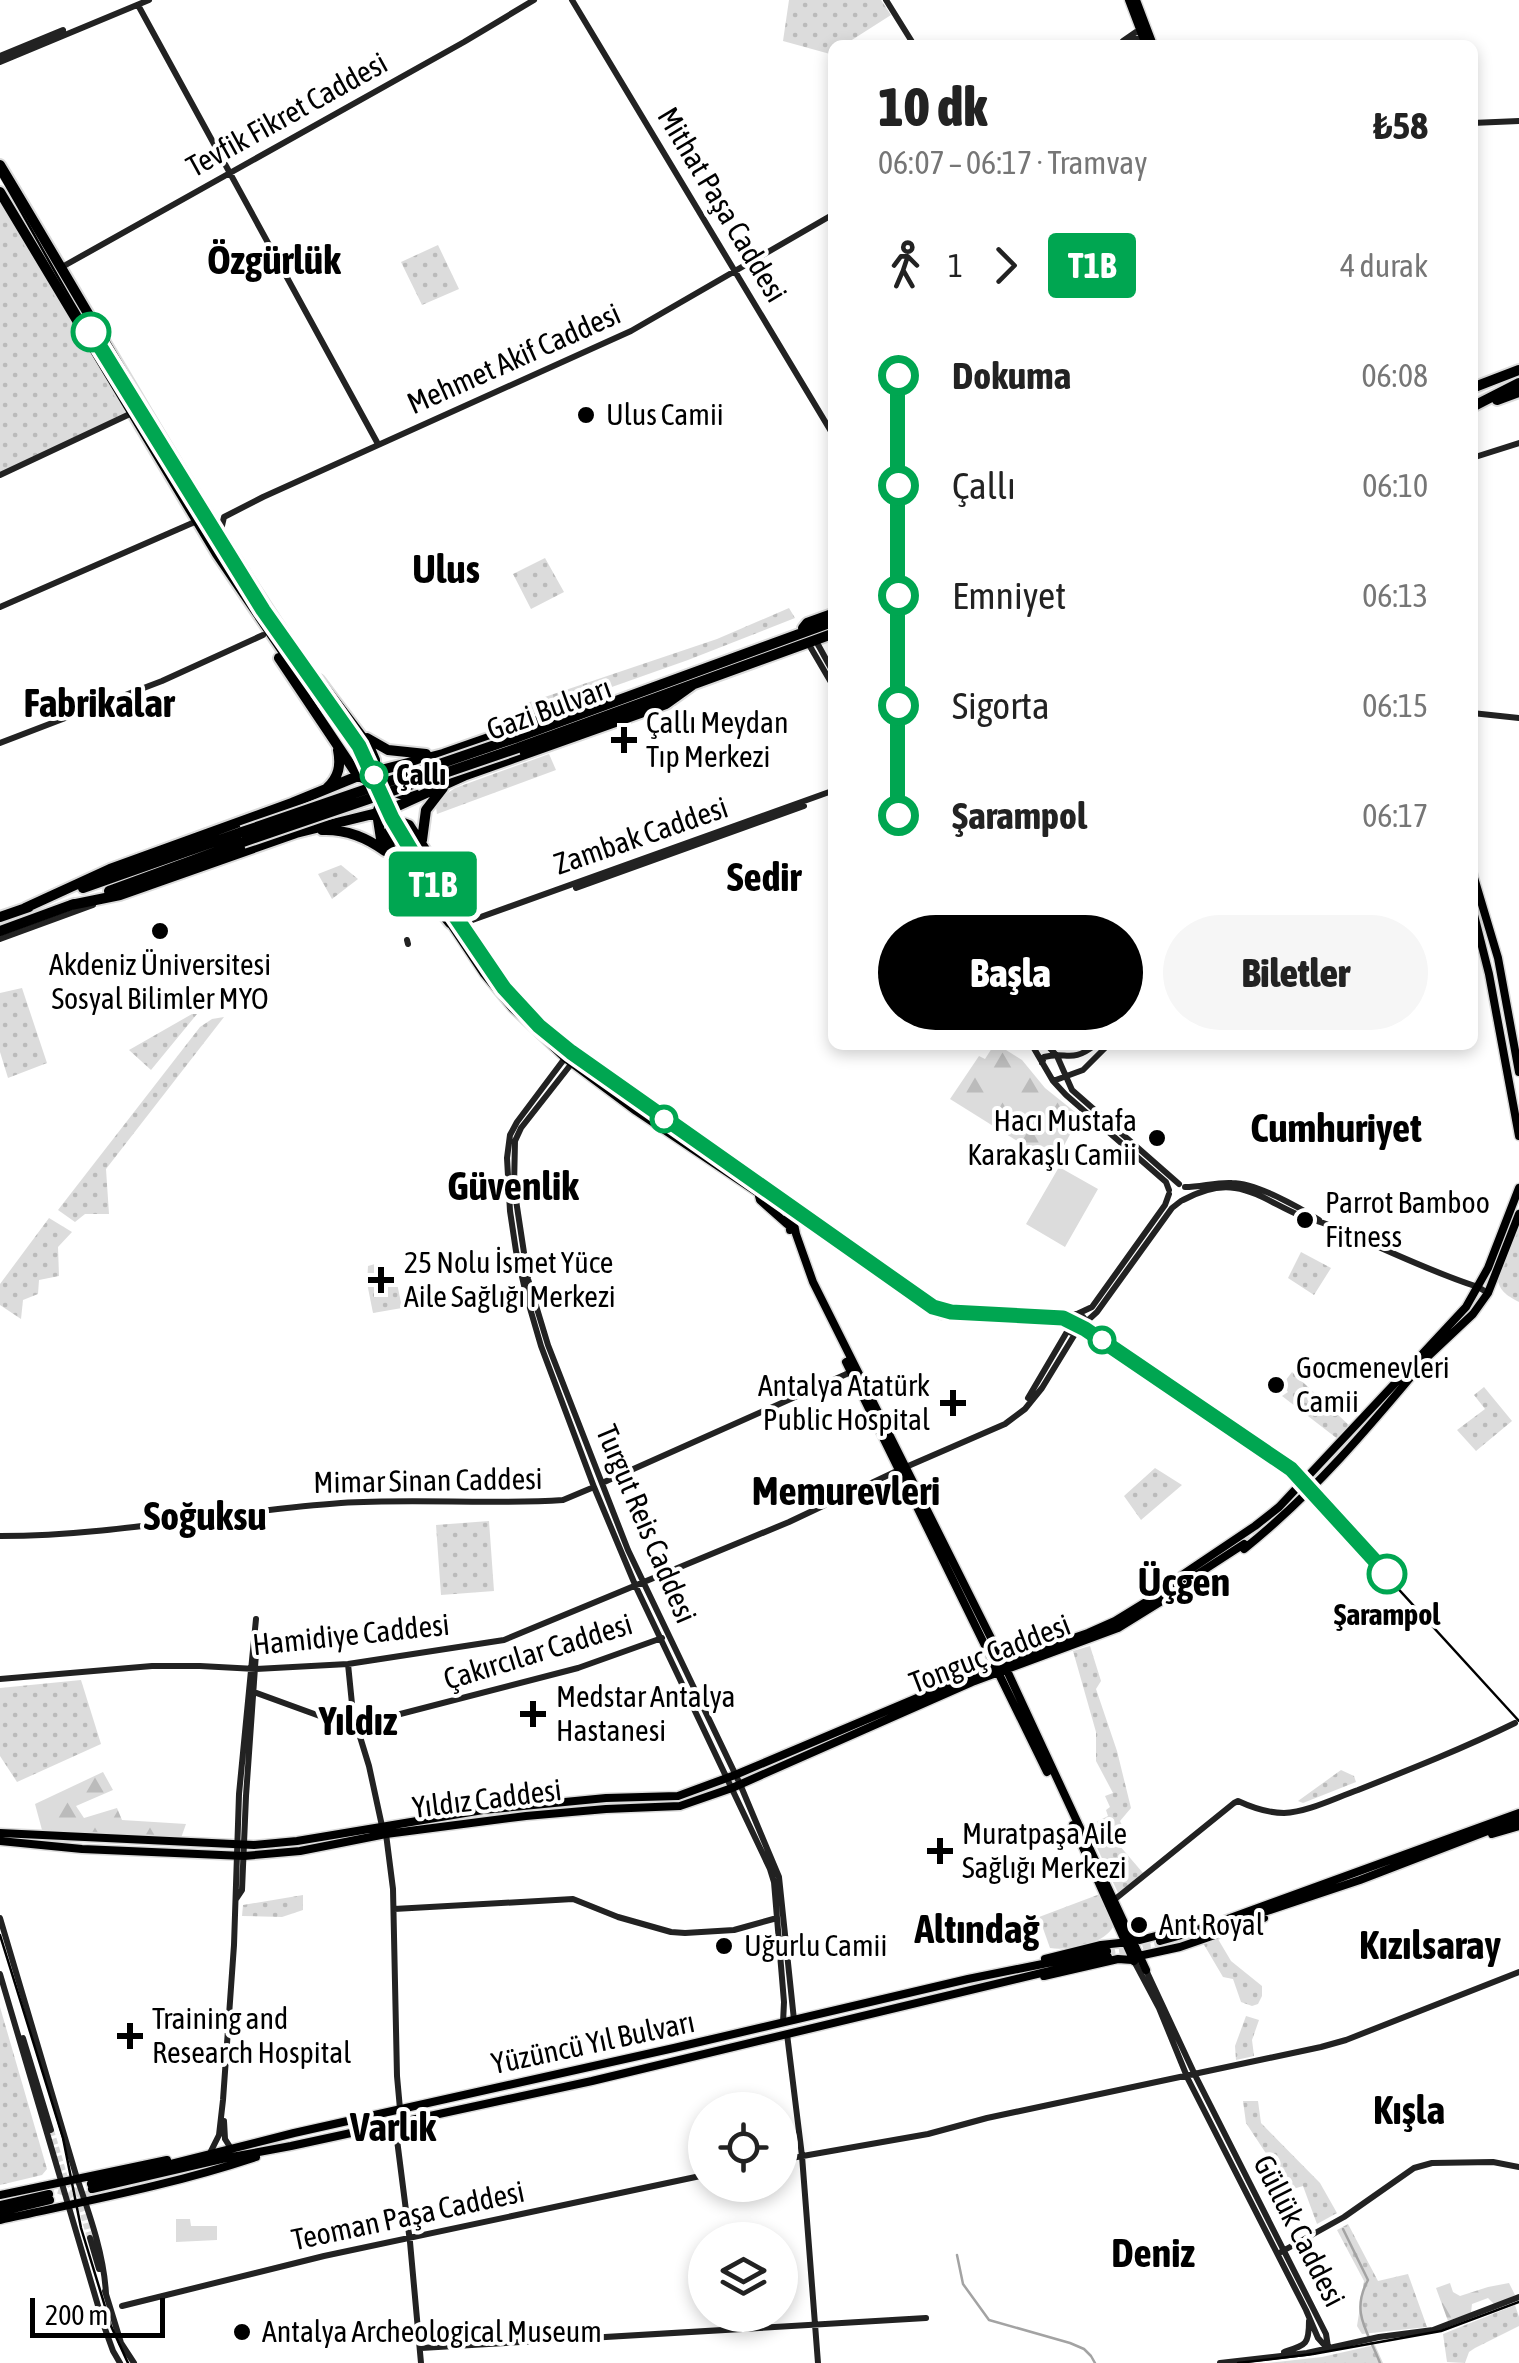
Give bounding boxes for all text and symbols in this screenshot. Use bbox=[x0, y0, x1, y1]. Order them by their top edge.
street label: Tevfik Fikret Caddesi bbox=[180, 45, 393, 183]
text: 10 dk bbox=[878, 75, 988, 138]
street label: Mithat Paşa Caddesi bbox=[651, 101, 794, 308]
text: ₺58 bbox=[1373, 104, 1428, 147]
text: 06:07 – 06:17 · Tramvay bbox=[878, 144, 1147, 181]
district label: Özgürlük bbox=[207, 237, 341, 282]
icon: walk bbox=[878, 238, 933, 293]
icon: forward bbox=[978, 238, 1033, 293]
text: T1B bbox=[1068, 245, 1116, 285]
text: 1 bbox=[948, 247, 963, 284]
text: 4 durak bbox=[1340, 247, 1428, 284]
street label: Mehmet Akif Caddesi bbox=[402, 296, 625, 420]
unlabelled marker bbox=[72, 313, 110, 351]
text: Dokuma bbox=[952, 354, 1071, 397]
text: 06:08 bbox=[1362, 357, 1428, 394]
place label: Ulus Camii bbox=[606, 397, 724, 431]
marker: Ulus Camii bbox=[575, 404, 597, 426]
text: Çallı bbox=[952, 464, 1016, 507]
text: 06:10 bbox=[1362, 467, 1428, 504]
district label: Ulus bbox=[412, 546, 480, 591]
text: Emniyet bbox=[952, 574, 1066, 617]
text: 06:13 bbox=[1362, 577, 1428, 614]
street label: Gazi Bulvarı bbox=[482, 670, 615, 746]
district label: Fabrikalar bbox=[23, 680, 176, 725]
text: Sigorta bbox=[952, 684, 1050, 727]
text: 06:15 bbox=[1362, 687, 1428, 724]
place label: Çallı Meydan Tıp Merkezi bbox=[646, 705, 789, 773]
marker: Çallı Meydan Tıp Merkezi bbox=[611, 727, 637, 753]
place label: Çallı bbox=[396, 757, 446, 791]
marker: Çallı bbox=[361, 762, 387, 788]
street label: Zambak Caddesi bbox=[549, 789, 732, 881]
text: Şarampol bbox=[952, 794, 1087, 837]
text: 06:17 bbox=[1362, 797, 1428, 834]
line badge: T1B bbox=[376, 852, 490, 916]
district label: Sedir bbox=[727, 854, 803, 899]
text: T1B bbox=[409, 864, 457, 904]
button: Başla bbox=[878, 915, 1143, 1030]
button: Biletler bbox=[1163, 915, 1428, 1030]
marker: Akdeniz Üniversitesi Sosyal Bilimler MYO bbox=[149, 920, 171, 942]
place label: Akdeniz Üniversitesi Sosyal Bilimler MYO bbox=[49, 947, 271, 1015]
place label: Hacı Mustafa Karakaşlı Camii bbox=[967, 1103, 1137, 1171]
district label: Cumhuriyet bbox=[1250, 1105, 1422, 1150]
unlabelled marker bbox=[651, 1106, 677, 1132]
marker: Hacı Mustafa Karakaşlı Camii bbox=[1146, 1127, 1168, 1149]
district label: Güvenlik bbox=[447, 1163, 579, 1208]
place label: Parrot Bamboo Fitness bbox=[1325, 1185, 1490, 1253]
marker: Parrot Bamboo Fitness bbox=[1294, 1209, 1316, 1231]
place label: 25 Nolu İsmet Yüce Aile Sağlığı Merkezi bbox=[404, 1245, 616, 1313]
marker: 25 Nolu İsmet Yüce Aile Sağlığı Merkezi bbox=[368, 1267, 394, 1293]
unlabelled marker bbox=[1089, 1327, 1115, 1353]
place label: Gocmenevleri Camii bbox=[1296, 1350, 1450, 1418]
place label: Antalya Atatürk Public Hospital bbox=[758, 1368, 930, 1436]
marker: Gocmenevleri Camii bbox=[1265, 1374, 1287, 1396]
marker: Antalya Atatürk Public Hospital bbox=[940, 1390, 966, 1416]
street label: Turgut Reis Caddesi bbox=[590, 1420, 704, 1628]
street label: Mimar Sinan Caddesi bbox=[313, 1461, 543, 1499]
district label: Memurevleri bbox=[752, 1468, 940, 1513]
district label: Soğuksu bbox=[143, 1493, 267, 1538]
marker: Şarampol bbox=[1368, 1555, 1406, 1593]
district label: Üçgen bbox=[1138, 1559, 1230, 1604]
place label: Şarampol bbox=[1334, 1597, 1441, 1631]
street label: Çakırcılar Caddesi bbox=[439, 1606, 636, 1696]
street label: Hamidiye Caddesi bbox=[251, 1607, 451, 1661]
street label: Tonguç Caddesi bbox=[904, 1607, 1075, 1699]
place label: Medstar Antalya Hastanesi bbox=[556, 1679, 735, 1747]
district label: Yıldız bbox=[318, 1698, 398, 1743]
marker: Medstar Antalya Hastanesi bbox=[520, 1701, 546, 1727]
street label: Yıldız Caddesi bbox=[410, 1772, 563, 1824]
place label: Muratpaşa Aile Sağlığı Merkezi bbox=[962, 1816, 1127, 1884]
marker: Muratpaşa Aile Sağlığı Merkezi bbox=[927, 1838, 953, 1864]
district label: Altındağ bbox=[913, 1906, 1040, 1951]
place label: Ant Royal bbox=[1159, 1907, 1264, 1941]
marker: Ant Royal bbox=[1128, 1914, 1150, 1936]
district label: Kızılsaray bbox=[1359, 1922, 1501, 1967]
place label: Uğurlu Camii bbox=[744, 1928, 887, 1962]
marker: Uğurlu Camii bbox=[713, 1935, 735, 1957]
place label: Training and Research Hospital bbox=[152, 2001, 351, 2069]
street label: Yüzüncü Yıl Bulvarı bbox=[488, 2004, 698, 2080]
marker: Training and Research Hospital bbox=[117, 2023, 143, 2049]
district label: Kışla bbox=[1373, 2087, 1445, 2132]
map controls bbox=[688, 2092, 798, 2332]
button: locate bbox=[688, 2092, 798, 2202]
district label: Varlık bbox=[349, 2104, 436, 2149]
street label: Güllük Caddesi bbox=[1247, 2149, 1353, 2312]
street label: Teoman Paşa Caddesi bbox=[288, 2174, 527, 2256]
button: layers bbox=[688, 2222, 798, 2332]
district label: Deniz bbox=[1111, 2230, 1195, 2275]
scale bar bbox=[30, 2293, 165, 2338]
text: 200 m bbox=[45, 2299, 108, 2331]
place label: Antalya Archeological Museum bbox=[262, 2314, 602, 2348]
marker: Antalya Archeological Museum bbox=[231, 2321, 253, 2343]

